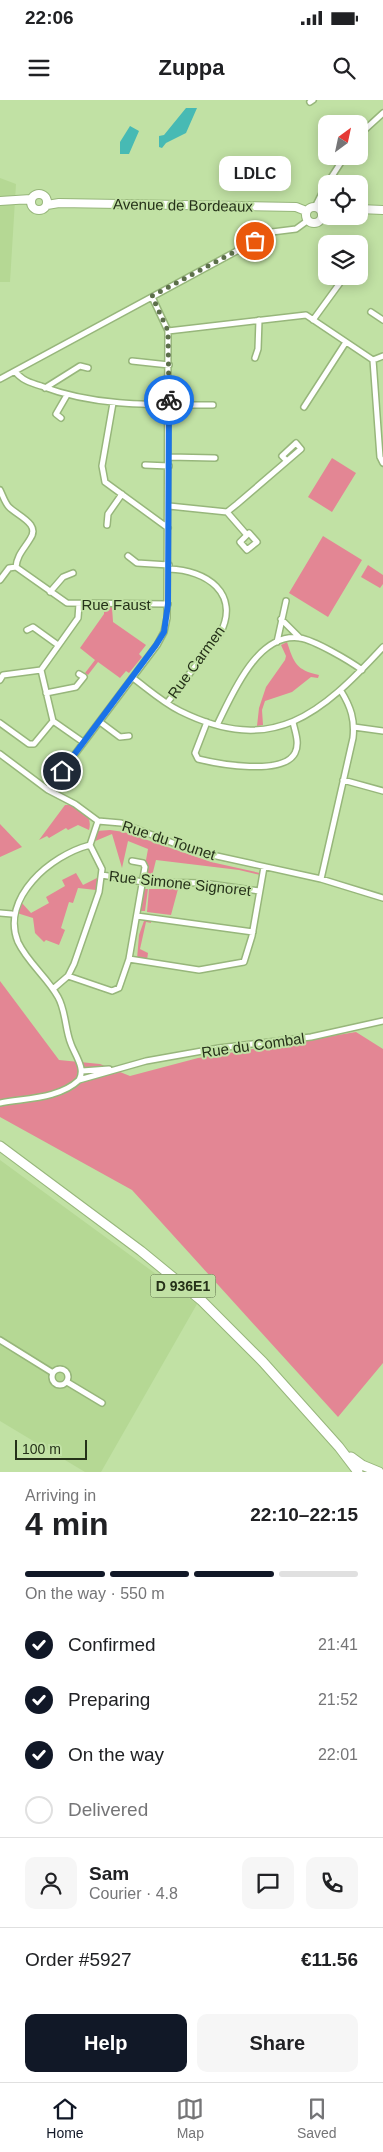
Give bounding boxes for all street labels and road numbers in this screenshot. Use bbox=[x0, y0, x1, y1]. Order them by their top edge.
street label: Avenue de Bordeaux bbox=[113, 195, 254, 215]
street label: Rue Faust bbox=[81, 596, 151, 613]
street label: Rue Carmen bbox=[164, 623, 228, 701]
street label: Rue du Tounet bbox=[120, 817, 219, 863]
street label: Rue Simone Signoret bbox=[108, 867, 253, 899]
street label: Rue du Combal bbox=[200, 1029, 306, 1061]
road number: D 936E1 bbox=[150, 1274, 216, 1298]

